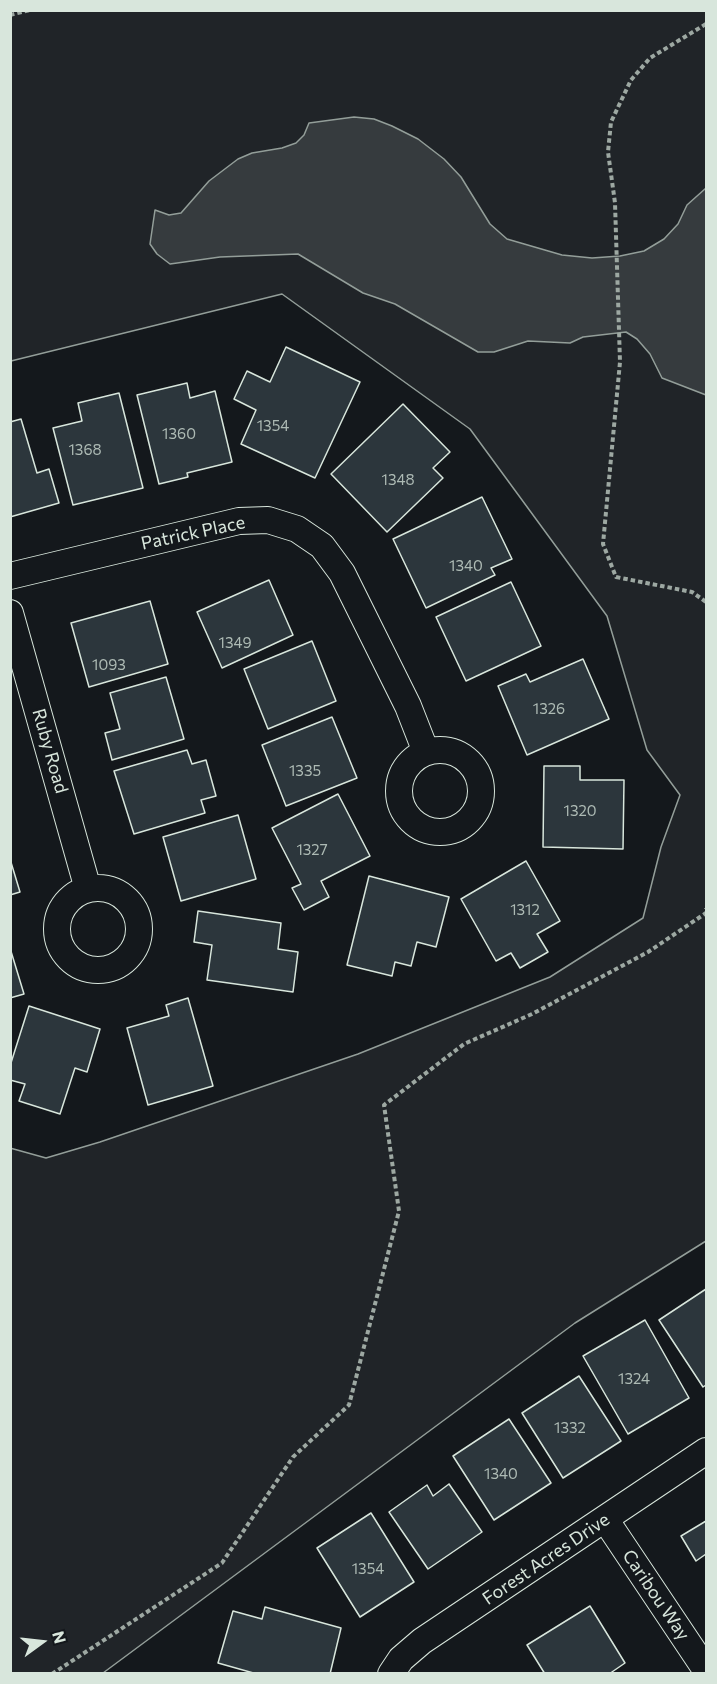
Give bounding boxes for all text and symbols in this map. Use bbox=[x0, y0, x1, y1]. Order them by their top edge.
house number: 1354 bbox=[257, 417, 289, 435]
house number: 1360 bbox=[162, 425, 196, 443]
house number: 1368 bbox=[68, 441, 102, 459]
house number: 1348 bbox=[381, 471, 415, 489]
street label: Patrick Place bbox=[139, 511, 247, 555]
house number: 1340 bbox=[449, 557, 483, 575]
house number: 1349 bbox=[218, 634, 252, 652]
house number: 1093 bbox=[92, 656, 126, 674]
house number: 1326 bbox=[533, 700, 565, 718]
street label: Ruby Road bbox=[28, 706, 72, 796]
house number: 1335 bbox=[289, 762, 321, 780]
house number: 1320 bbox=[564, 802, 596, 820]
house number: 1327 bbox=[296, 841, 328, 859]
house number: 1312 bbox=[510, 901, 540, 919]
house number: 1324 bbox=[618, 1370, 650, 1388]
house number: 1332 bbox=[554, 1419, 586, 1437]
house number: 1340 bbox=[484, 1465, 518, 1483]
street label: Forest Acres Drive bbox=[478, 1509, 614, 1609]
street label: Caribou Way bbox=[618, 1546, 694, 1644]
house number: 1354 bbox=[352, 1560, 384, 1578]
north arrow bbox=[12, 1612, 72, 1672]
text: N bbox=[49, 1629, 71, 1645]

